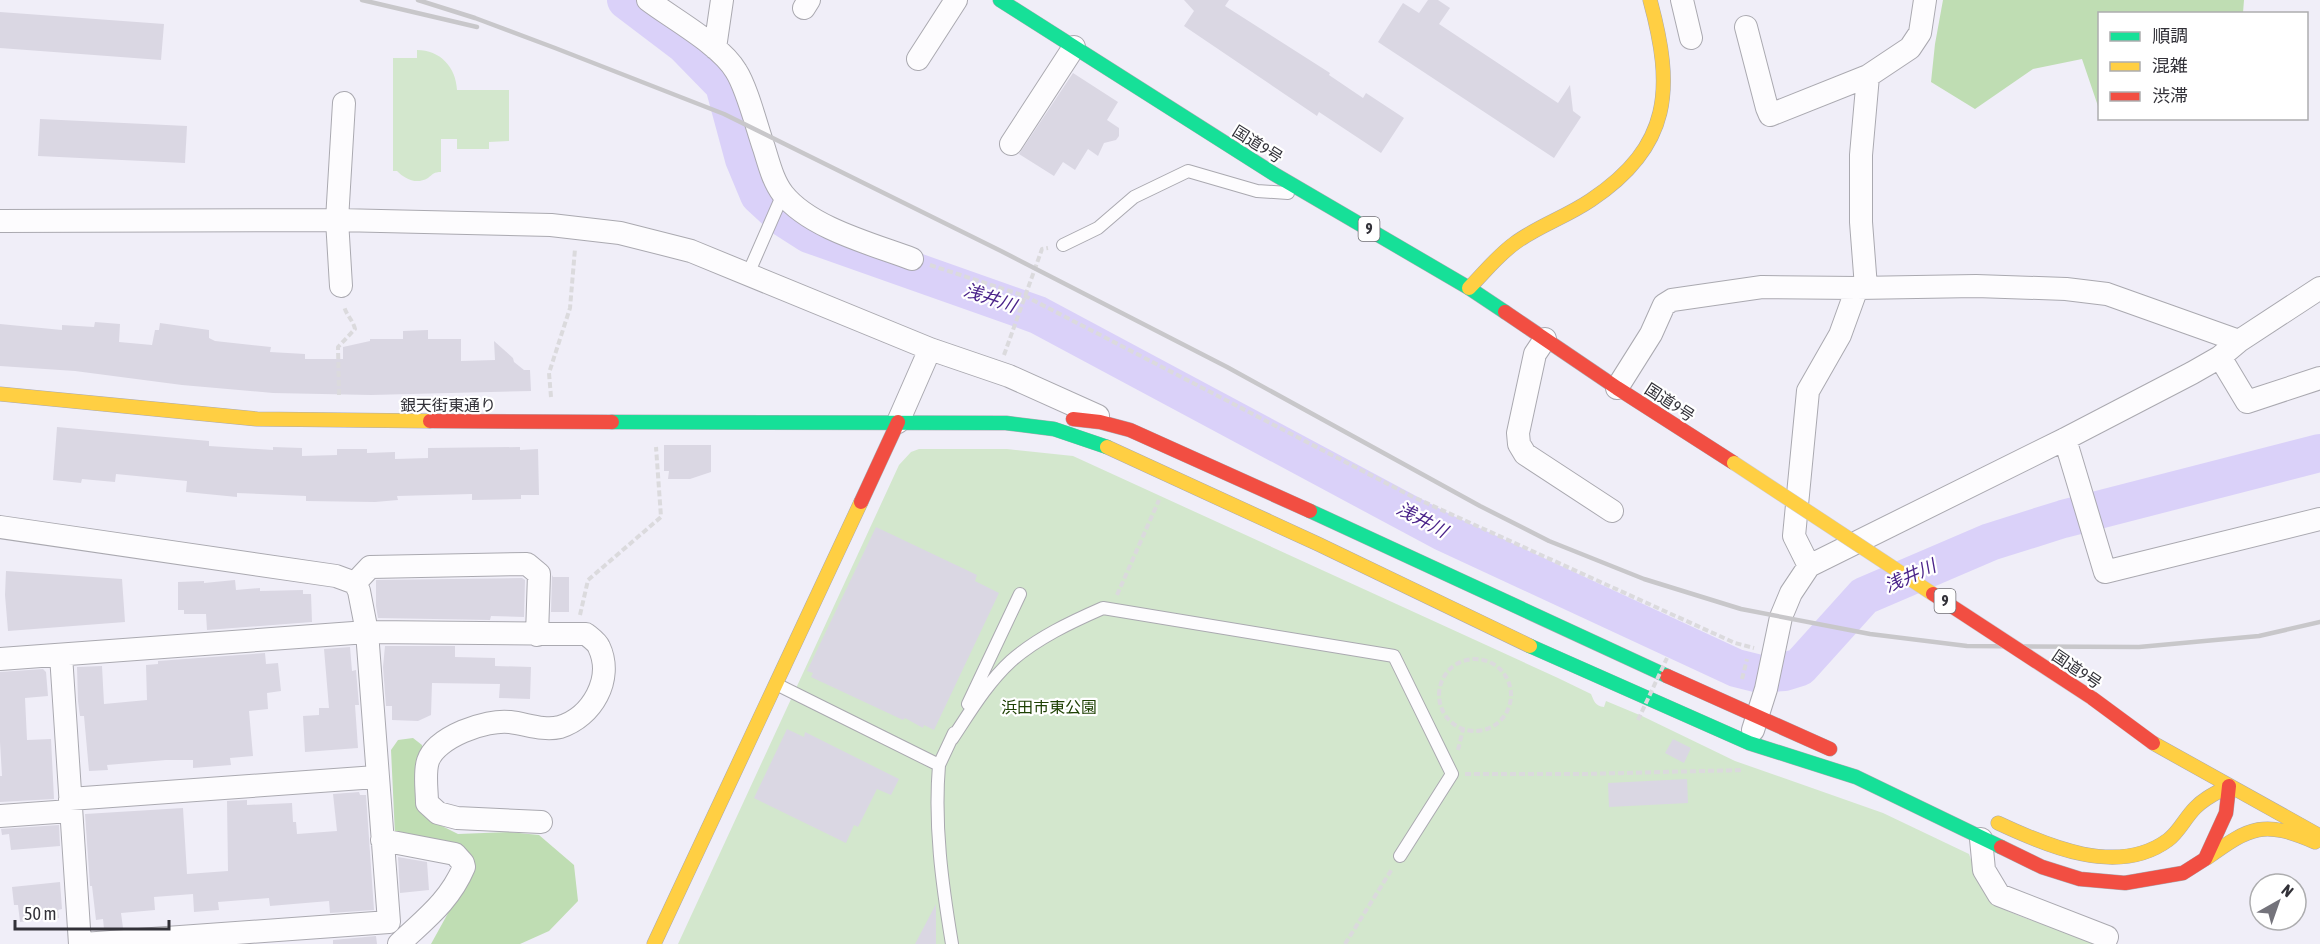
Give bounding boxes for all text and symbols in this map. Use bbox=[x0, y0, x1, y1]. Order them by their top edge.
legend bbox=[2098, 12, 2308, 120]
text: 順調 bbox=[2152, 25, 2188, 46]
text: 混雑 bbox=[2152, 55, 2188, 76]
text: 渋滞 bbox=[2152, 85, 2188, 106]
street label: 国道9号 bbox=[1230, 122, 1286, 166]
road number: 9 bbox=[1358, 217, 1380, 241]
water label: 浅井川 bbox=[961, 279, 1021, 317]
street label: 国道9号 bbox=[1642, 379, 1698, 425]
street label: 銀天街東通り bbox=[400, 396, 496, 414]
water label: 浅井川 bbox=[1393, 498, 1453, 542]
water label: 浅井川 bbox=[1881, 554, 1941, 596]
road number: 9 bbox=[1934, 589, 1956, 613]
street label: 国道9号 bbox=[2049, 646, 2105, 692]
park label: 浜田市東公園 bbox=[1001, 698, 1097, 716]
north arrow bbox=[2248, 872, 2308, 932]
text: N bbox=[2278, 881, 2297, 900]
scale bar bbox=[15, 893, 170, 931]
text: 50 m bbox=[24, 903, 56, 924]

